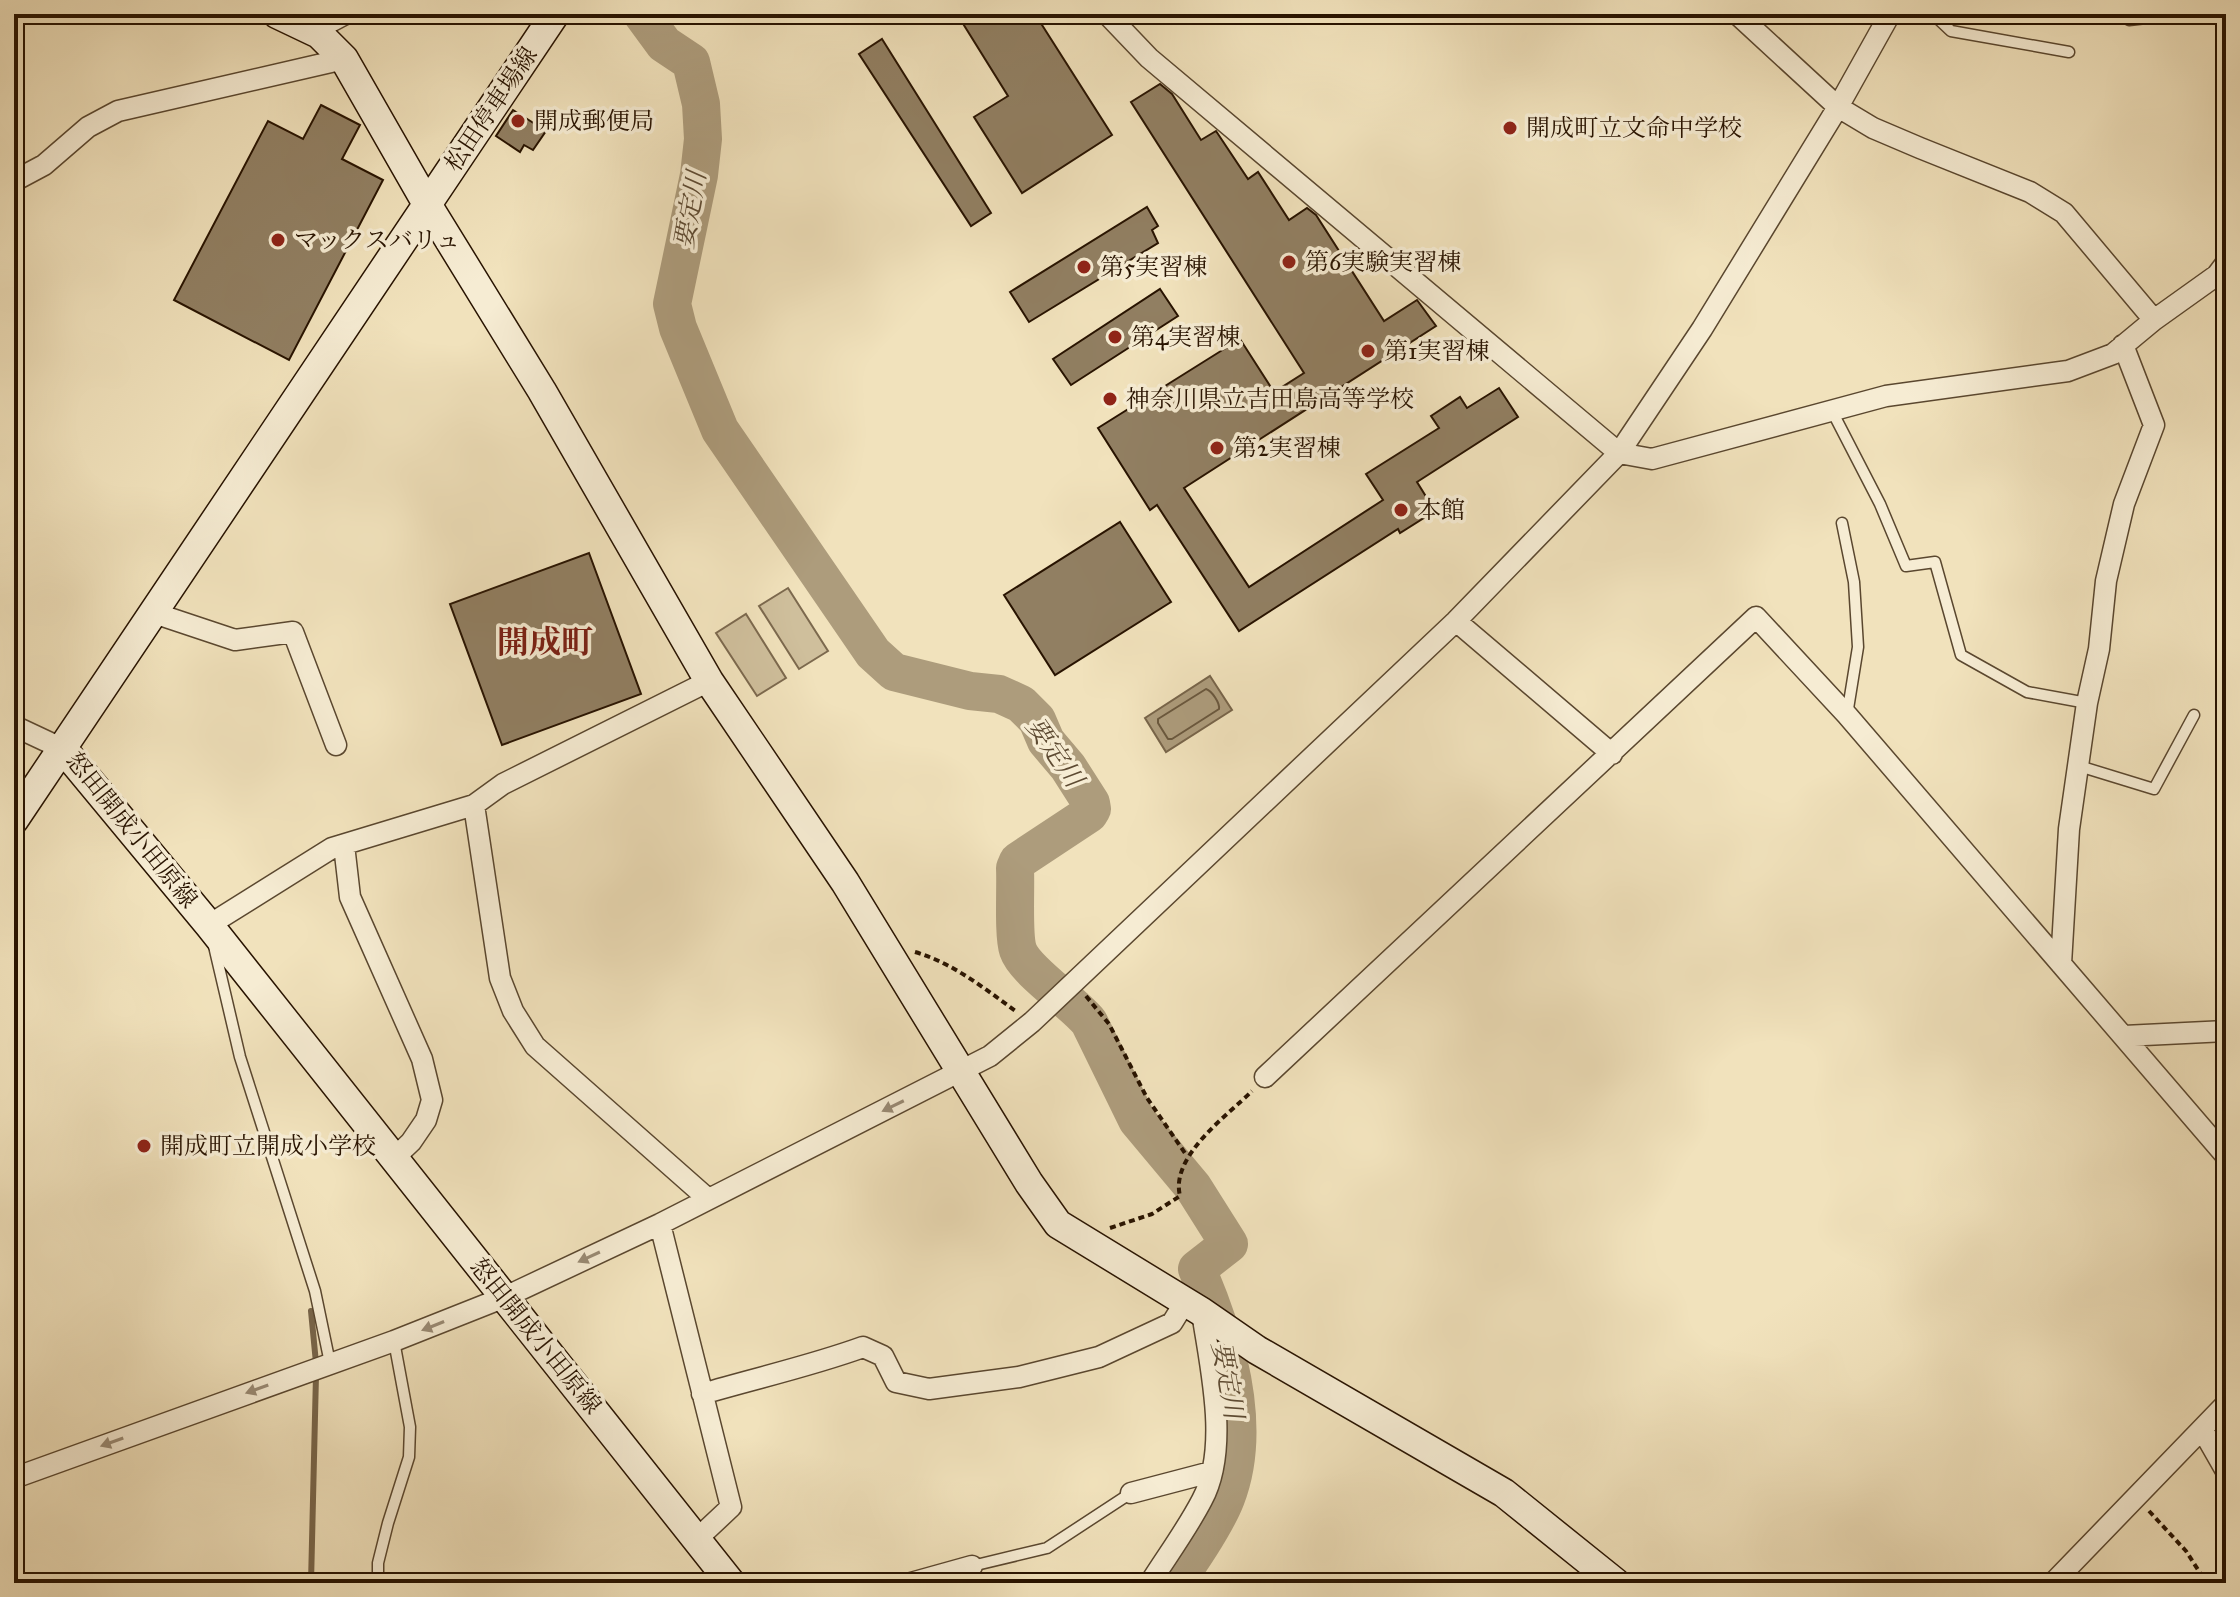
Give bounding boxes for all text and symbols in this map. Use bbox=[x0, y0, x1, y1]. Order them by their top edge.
street label: 松田停車場線 bbox=[438, 41, 544, 177]
place label: 開成郵便局 bbox=[534, 106, 654, 136]
marker: 開成郵便局 bbox=[509, 112, 527, 130]
place label: 開成町立文命中学校 bbox=[1526, 113, 1742, 143]
marker: 開成町立文命中学校 bbox=[1501, 119, 1519, 137]
water label: 要定川 bbox=[667, 166, 713, 251]
place label: マックスバリュ bbox=[294, 225, 460, 255]
marker: マックスバリュ bbox=[269, 231, 287, 249]
place label: 第6実験実習棟 bbox=[1305, 247, 1461, 277]
place label: 第5実習棟 bbox=[1100, 252, 1207, 282]
marker: 第6実験実習棟 bbox=[1280, 253, 1298, 271]
marker: 第5実習棟 bbox=[1075, 258, 1093, 276]
place label: 第4実習棟 bbox=[1131, 322, 1240, 352]
marker: 第4実習棟 bbox=[1106, 328, 1124, 346]
place label: 第1実習棟 bbox=[1384, 336, 1489, 366]
marker: 第1実習棟 bbox=[1359, 342, 1377, 360]
place label: 神奈川県立吉田島高等学校 bbox=[1126, 384, 1414, 414]
marker: 神奈川県立吉田島高等学校 bbox=[1101, 390, 1119, 408]
place label: 第2実習棟 bbox=[1233, 433, 1341, 463]
marker: 第2実習棟 bbox=[1208, 439, 1226, 457]
place label: 本館 bbox=[1417, 495, 1465, 525]
marker: 本館 bbox=[1392, 501, 1410, 519]
district label: 開成町 bbox=[497, 623, 593, 662]
water label: 要定川 bbox=[1020, 711, 1092, 796]
street label: 怒田開成小田原線 bbox=[60, 746, 204, 914]
one-way arrow bbox=[882, 1099, 905, 1113]
place label: 開成町立開成小学校 bbox=[160, 1131, 376, 1161]
marker: 開成町立開成小学校 bbox=[135, 1137, 153, 1155]
one-way arrow bbox=[578, 1250, 601, 1264]
street label: 怒田開成小田原線 bbox=[464, 1252, 608, 1420]
one-way arrow bbox=[421, 1319, 445, 1332]
water label: 要定川 bbox=[1205, 1339, 1251, 1424]
one-way arrow bbox=[245, 1383, 269, 1396]
one-way arrow bbox=[99, 1437, 123, 1449]

